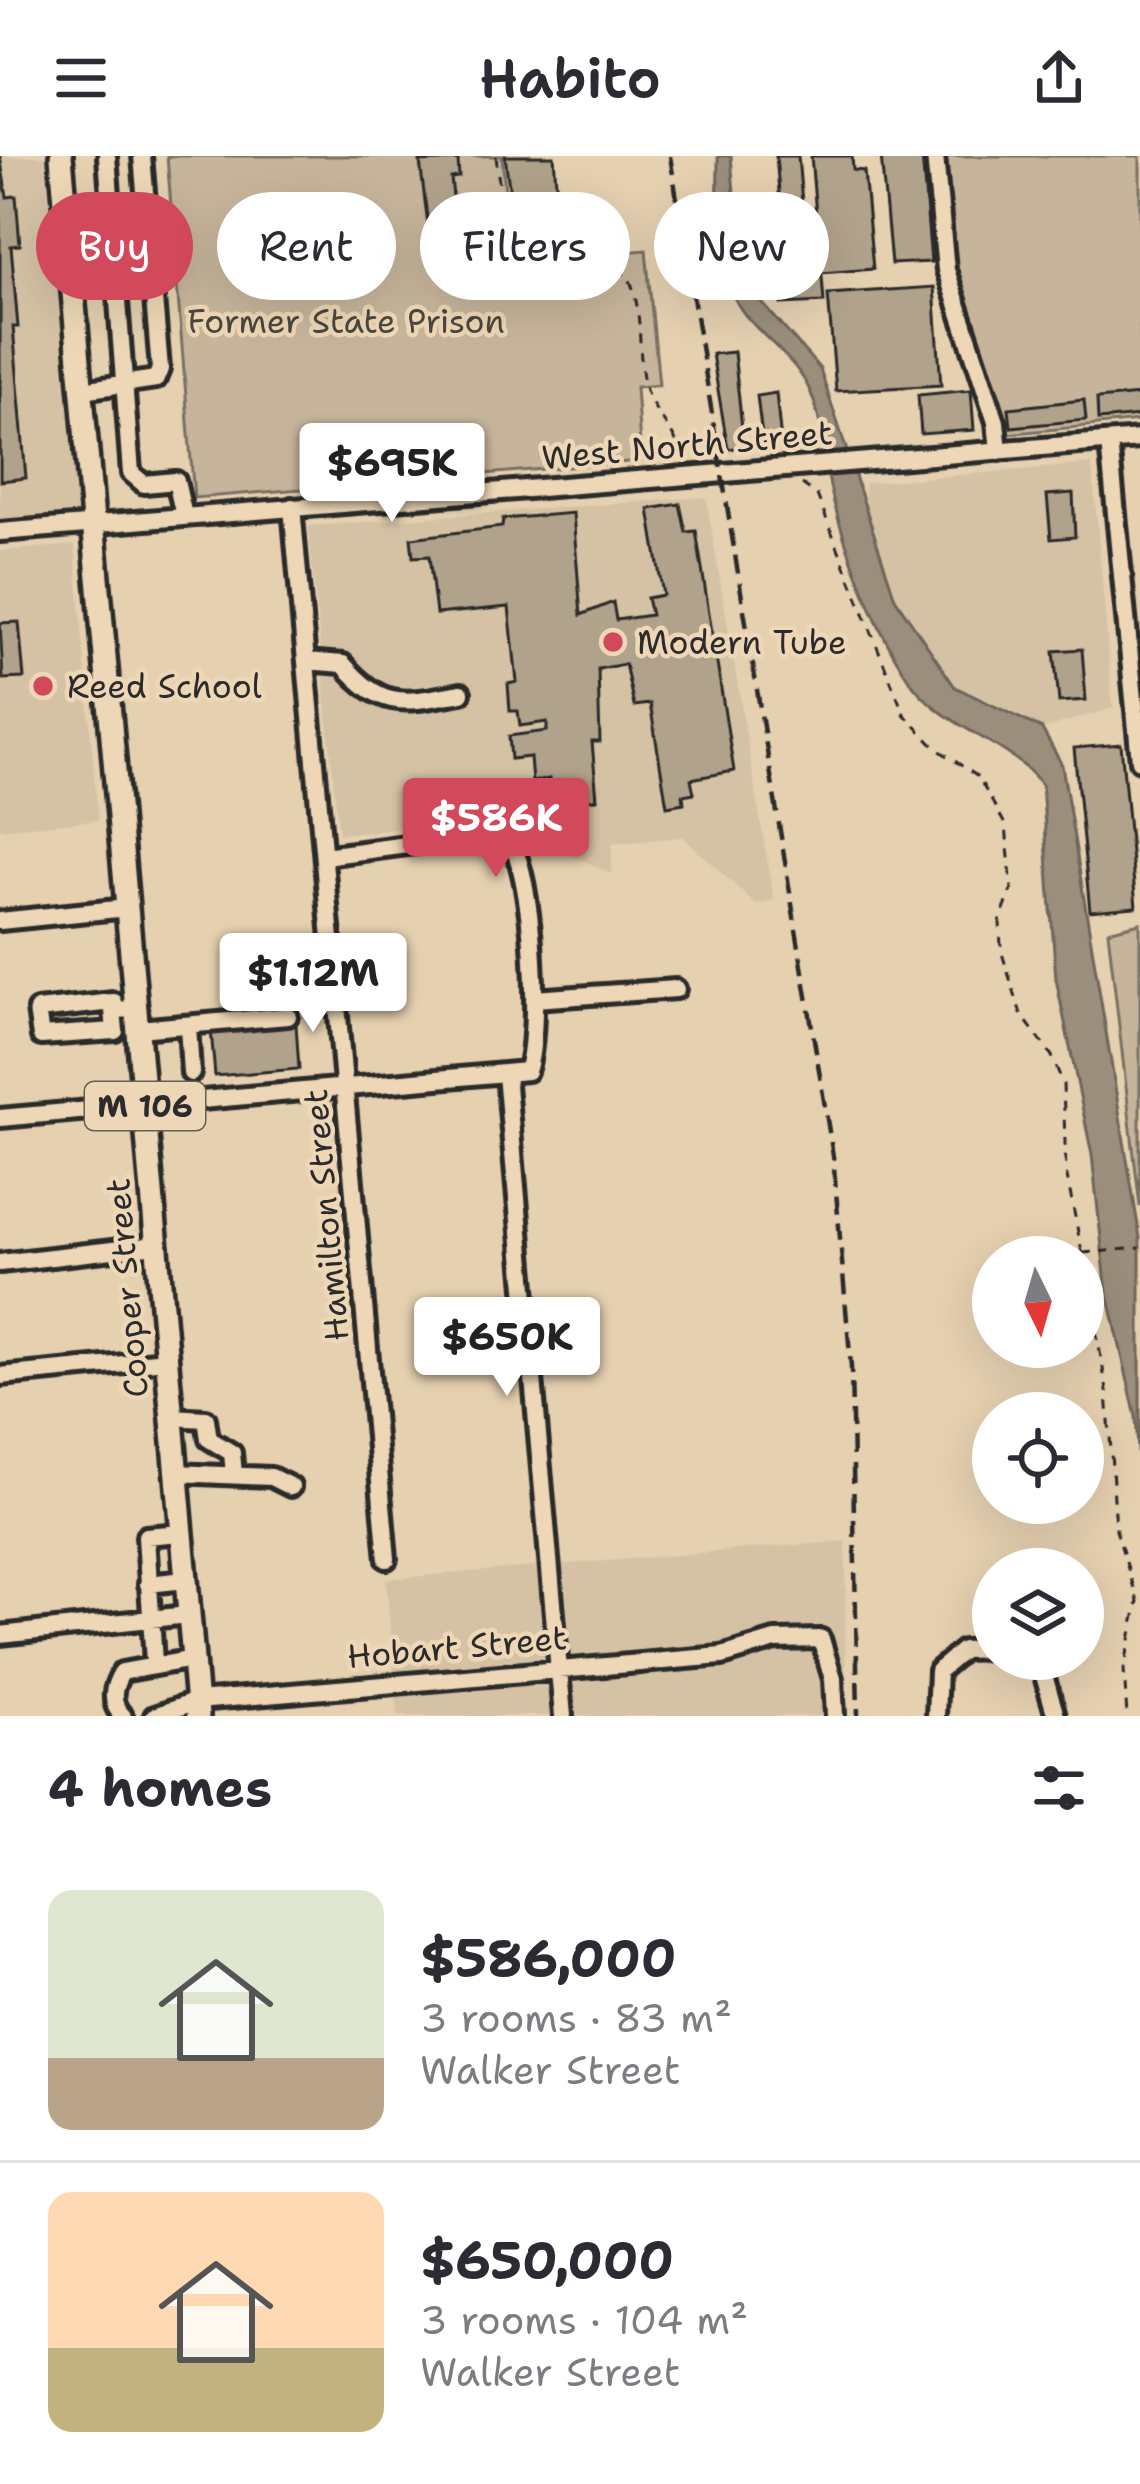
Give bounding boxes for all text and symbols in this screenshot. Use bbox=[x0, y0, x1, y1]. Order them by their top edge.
text: Habito bbox=[479, 42, 661, 114]
icon: menu bbox=[48, 45, 114, 111]
icon: share bbox=[1026, 45, 1092, 111]
chip: Buy bbox=[36, 192, 193, 300]
chip: Rent bbox=[217, 192, 396, 300]
chip: Filters bbox=[420, 192, 630, 300]
chip: New bbox=[654, 192, 829, 300]
park label: Former State Prison bbox=[187, 299, 505, 344]
street label: West North Street bbox=[540, 410, 834, 480]
pin: $695K bbox=[308, 423, 476, 525]
text: $695K bbox=[327, 436, 457, 488]
place label: Modern Tube bbox=[637, 620, 847, 665]
marker: Modern Tube bbox=[600, 629, 626, 655]
place label: Reed School bbox=[67, 664, 262, 709]
marker: Reed School bbox=[30, 673, 56, 699]
pin: $586K bbox=[412, 778, 580, 880]
text: $586K bbox=[430, 791, 562, 843]
pin: $1.12M bbox=[215, 933, 411, 1035]
text: $1.12M bbox=[247, 946, 379, 998]
road number: M 106 bbox=[85, 1082, 205, 1130]
street label: Hamilton Street bbox=[293, 1087, 359, 1343]
street label: Cooper Street bbox=[95, 1176, 159, 1400]
north arrow bbox=[972, 1236, 1104, 1368]
map controls bbox=[972, 1236, 1104, 1680]
pin: $650K bbox=[423, 1297, 591, 1399]
text: $650K bbox=[441, 1310, 573, 1362]
button: locate bbox=[972, 1392, 1104, 1524]
button: layers bbox=[972, 1548, 1104, 1680]
street label: Hobart Street bbox=[345, 1615, 569, 1679]
text: 4 homes bbox=[48, 1754, 272, 1822]
icon: filters bbox=[1026, 1755, 1092, 1821]
text: $586,000 bbox=[420, 1924, 676, 1992]
icon: home bbox=[144, 1938, 288, 2082]
text: 3 rooms · 83 m² bbox=[420, 1992, 732, 2044]
text: Walker Street bbox=[420, 2044, 681, 2096]
text: $650,000 bbox=[420, 2226, 674, 2294]
icon: home bbox=[144, 2240, 288, 2384]
text: 3 rooms · 104 m² bbox=[420, 2294, 748, 2346]
text: Walker Street bbox=[420, 2346, 681, 2398]

